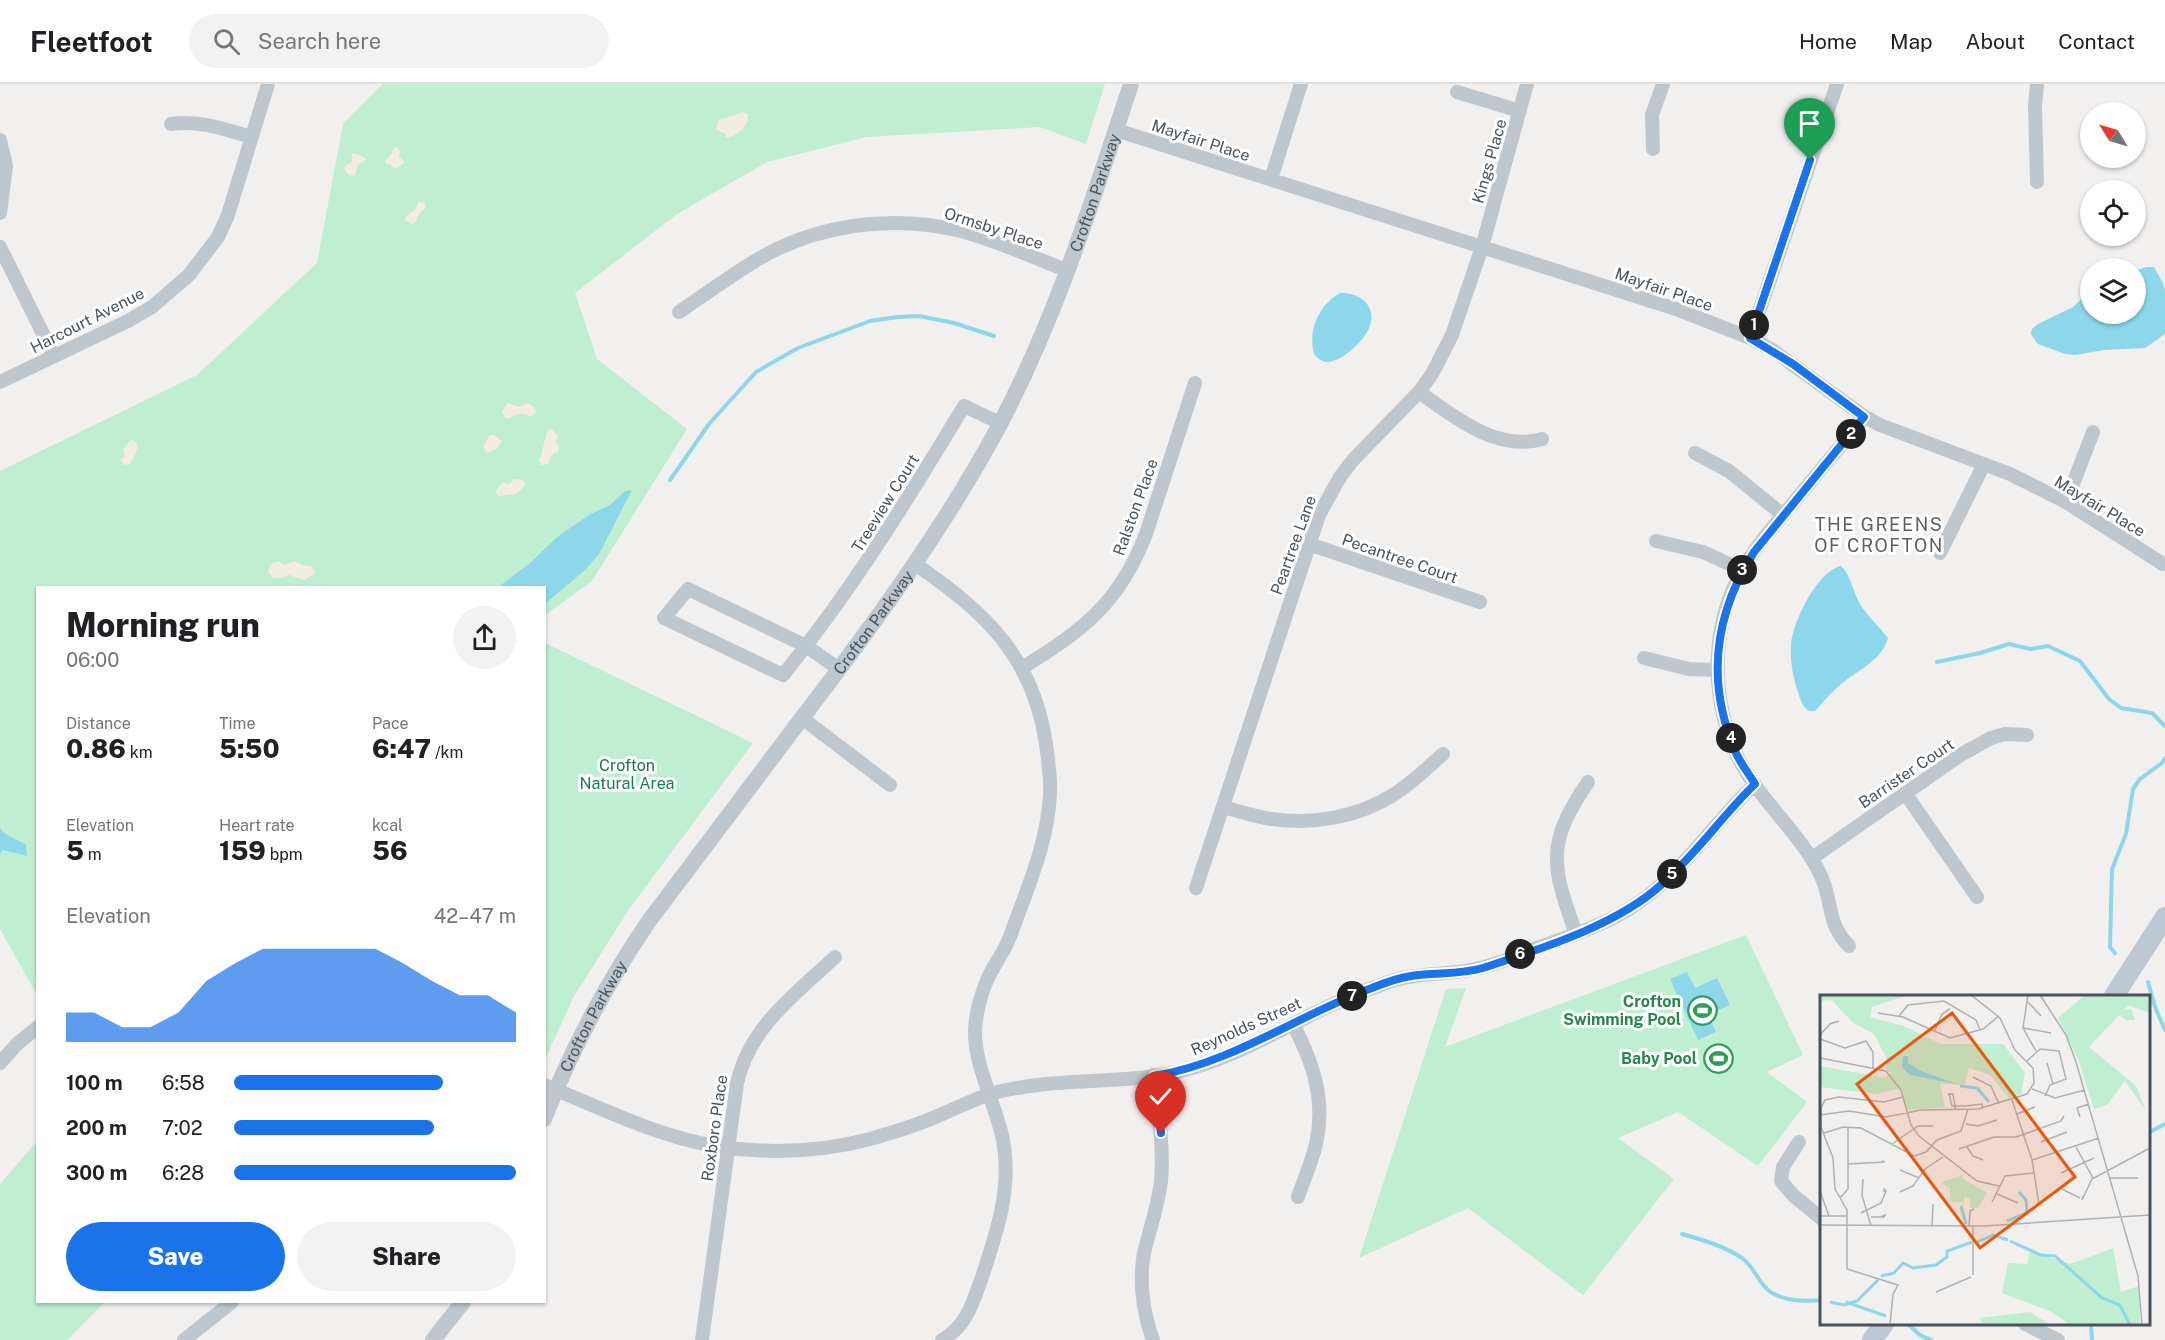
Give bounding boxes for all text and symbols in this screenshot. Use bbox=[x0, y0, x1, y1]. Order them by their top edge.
search box bbox=[189, 14, 609, 68]
text: Fleetfoot bbox=[30, 25, 153, 58]
icon: search bbox=[210, 25, 243, 58]
text: Search here bbox=[258, 28, 381, 54]
text: Home bbox=[1799, 29, 1857, 54]
text: Map bbox=[1890, 29, 1933, 54]
text: About bbox=[1966, 29, 2025, 54]
text: Contact bbox=[2058, 29, 2135, 54]
pin bbox=[1784, 98, 1835, 160]
north arrow bbox=[2080, 102, 2146, 168]
map controls bbox=[2080, 102, 2146, 324]
icon: arrive bbox=[1793, 107, 1826, 140]
street label: Mayfair Place bbox=[1149, 116, 1252, 165]
street label: Kings Place bbox=[1468, 117, 1511, 206]
street label: Crofton Parkway bbox=[1066, 131, 1124, 255]
button: locate bbox=[2080, 180, 2146, 246]
street label: Ormsby Place bbox=[942, 204, 1046, 253]
button: layers bbox=[2080, 258, 2146, 324]
street label: Mayfair Place bbox=[1612, 264, 1715, 315]
street label: Harcourt Avenue bbox=[27, 284, 147, 357]
pin: 1 bbox=[1739, 310, 1769, 340]
text: 1 bbox=[1751, 315, 1757, 334]
pin: 2 bbox=[1836, 419, 1866, 449]
text: 2 bbox=[1846, 424, 1856, 443]
street label: Treeview Court bbox=[848, 451, 923, 556]
street label: Ralston Place bbox=[1109, 456, 1162, 558]
street label: Mayfair Place bbox=[2051, 472, 2149, 541]
street label: Peartree Lane bbox=[1267, 493, 1320, 597]
district label: THE GREENS OF CROFTON bbox=[1814, 514, 1944, 556]
street label: Pecantree Court bbox=[1339, 530, 1460, 587]
pin: 3 bbox=[1727, 555, 1757, 585]
text: 3 bbox=[1737, 560, 1747, 579]
street label: Crofton Parkway bbox=[830, 567, 918, 678]
text: Morning run bbox=[66, 606, 260, 644]
button: share bbox=[453, 606, 516, 669]
text: 06:00 bbox=[66, 648, 119, 672]
text: Distance bbox=[66, 714, 131, 733]
text: Time bbox=[219, 714, 255, 733]
text: Pace bbox=[372, 714, 409, 733]
pin: 4 bbox=[1716, 723, 1746, 753]
text: 4 bbox=[1726, 728, 1736, 747]
text: 0.86 bbox=[66, 733, 126, 764]
text: 5:50 bbox=[219, 733, 280, 764]
text: 6:47 bbox=[372, 733, 431, 764]
street label: Barrister Court bbox=[1855, 735, 1958, 812]
text: km bbox=[126, 743, 153, 762]
text: /km bbox=[431, 743, 463, 762]
park label: Crofton Natural Area bbox=[580, 756, 674, 793]
text: Elevation bbox=[66, 816, 134, 835]
text: Heart rate bbox=[219, 816, 295, 835]
text: kcal bbox=[372, 816, 403, 835]
text: 5 bbox=[66, 835, 84, 866]
text: 159 bbox=[219, 835, 266, 866]
text: 56 bbox=[372, 835, 408, 866]
text: m bbox=[84, 845, 102, 864]
text: bpm bbox=[266, 845, 303, 864]
pin: 5 bbox=[1657, 859, 1687, 889]
text: 5 bbox=[1667, 864, 1677, 883]
text: Elevation bbox=[66, 904, 151, 928]
text: 42–47 m bbox=[434, 904, 516, 928]
pin: 6 bbox=[1505, 939, 1535, 969]
text: 6 bbox=[1515, 944, 1525, 963]
street label: Crofton Parkway bbox=[556, 957, 631, 1075]
pin: 7 bbox=[1337, 981, 1367, 1011]
text: 7 bbox=[1347, 986, 1357, 1005]
place label: Crofton Swimming Pool bbox=[1563, 992, 1681, 1029]
street label: Reynolds Street bbox=[1188, 994, 1304, 1059]
sports icon: Crofton Swimming Pool bbox=[1686, 994, 1718, 1026]
inset map bbox=[1820, 995, 2150, 1325]
sports icon: Baby Pool bbox=[1702, 1042, 1734, 1074]
place label: Baby Pool bbox=[1621, 1049, 1697, 1068]
text: 100 m bbox=[66, 1071, 123, 1095]
text: 6:58 bbox=[162, 1071, 205, 1095]
pin bbox=[1135, 1071, 1186, 1133]
street label: Roxboro Place bbox=[698, 1074, 731, 1182]
icon: check bbox=[1144, 1080, 1177, 1113]
text: 200 m bbox=[66, 1116, 127, 1140]
text: 7:02 bbox=[162, 1116, 203, 1140]
text: 300 m bbox=[66, 1161, 127, 1185]
text: 6:28 bbox=[162, 1161, 204, 1185]
button: Save bbox=[66, 1222, 285, 1291]
button: Share bbox=[297, 1222, 516, 1291]

